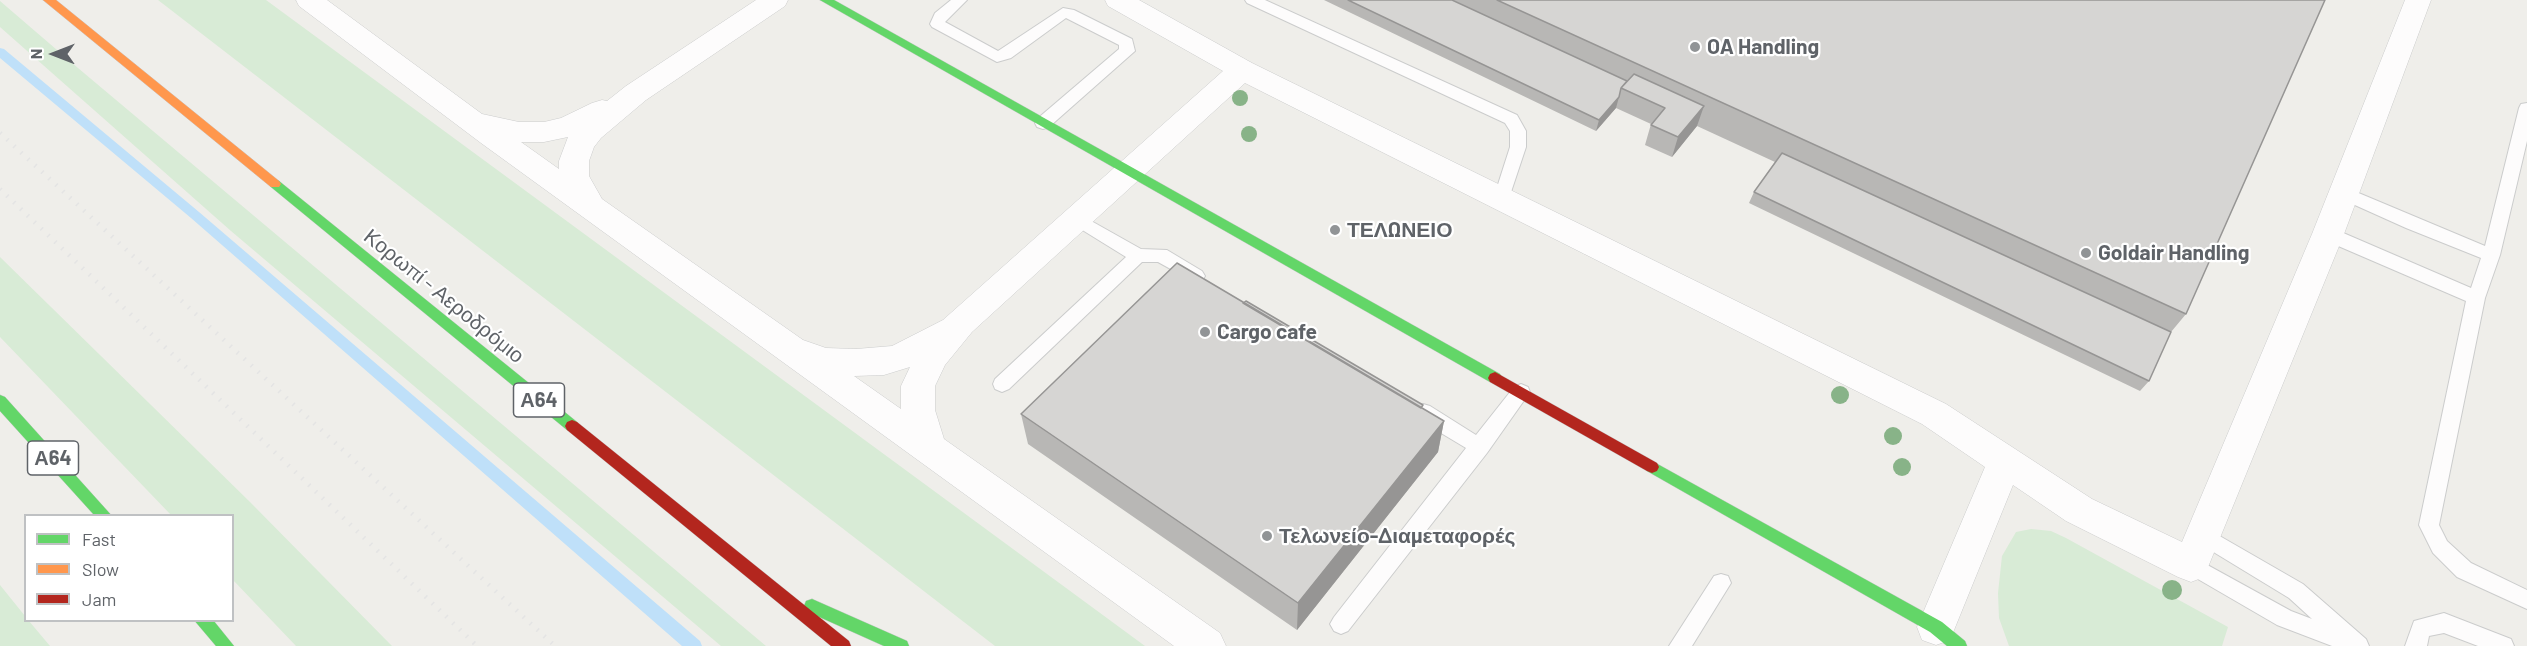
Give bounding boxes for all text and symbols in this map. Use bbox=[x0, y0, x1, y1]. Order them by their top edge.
north arrow bbox=[24, 24, 84, 84]
place label: OA Handling bbox=[1707, 34, 1819, 60]
marker: OA Handling bbox=[1688, 40, 1702, 54]
text: N bbox=[26, 49, 45, 59]
place label: ΤΕΛΩΝΕΙΟ bbox=[1347, 217, 1453, 243]
marker: ΤΕΛΩΝΕΙΟ bbox=[1328, 223, 1342, 237]
street label: Κορωπί - Αεροδρόμιο bbox=[359, 224, 529, 368]
place label: Goldair Handling bbox=[2098, 240, 2249, 266]
marker: Goldair Handling bbox=[2079, 246, 2093, 260]
place label: Cargo cafe bbox=[1217, 319, 1317, 345]
marker: Cargo cafe bbox=[1198, 325, 1212, 339]
road number: Α64 bbox=[514, 383, 564, 417]
road number: Α64 bbox=[28, 441, 78, 475]
legend bbox=[24, 514, 234, 622]
place label: Τελωνείο-Διαμεταφορές bbox=[1279, 523, 1515, 549]
text: Fast bbox=[82, 528, 116, 550]
marker: Τελωνείο-Διαμεταφορές bbox=[1260, 529, 1274, 543]
text: Slow bbox=[82, 558, 119, 580]
text: Jam bbox=[82, 588, 116, 610]

